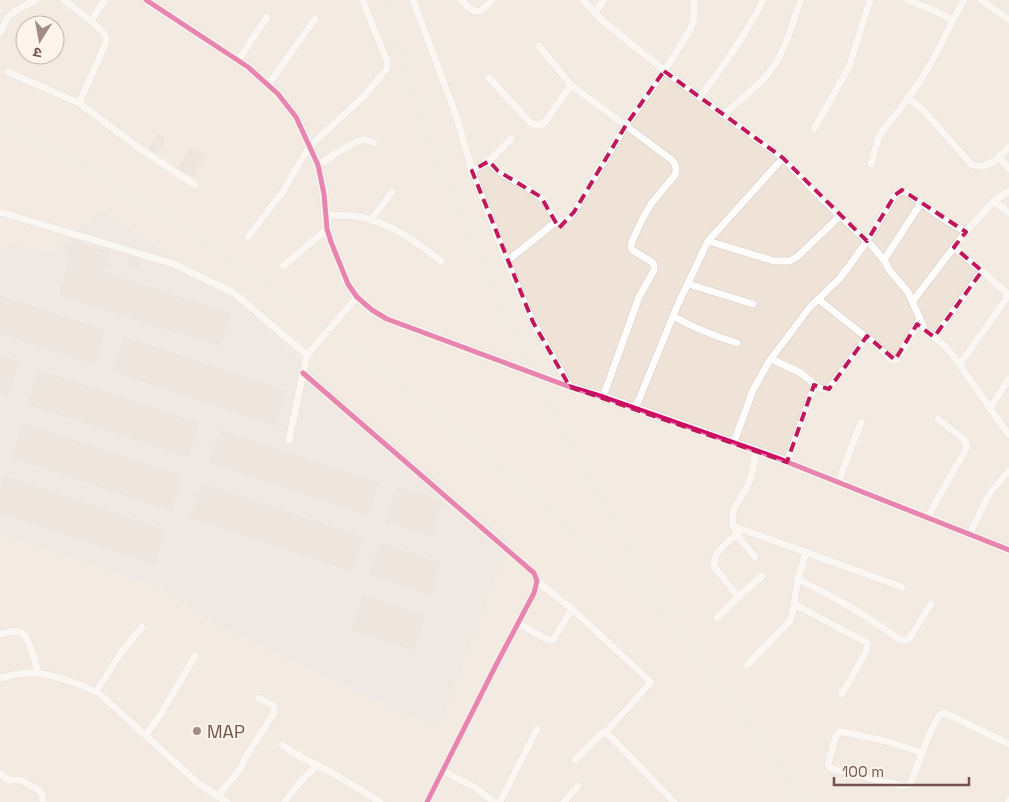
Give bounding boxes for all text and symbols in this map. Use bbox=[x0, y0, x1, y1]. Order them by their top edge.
north arrow bbox=[15, 15, 65, 65]
text: उ bbox=[31, 43, 43, 62]
place label: MAP bbox=[207, 720, 245, 743]
marker: MAP bbox=[191, 725, 203, 737]
scale bar bbox=[834, 754, 969, 786]
text: 100 m bbox=[842, 762, 884, 781]

